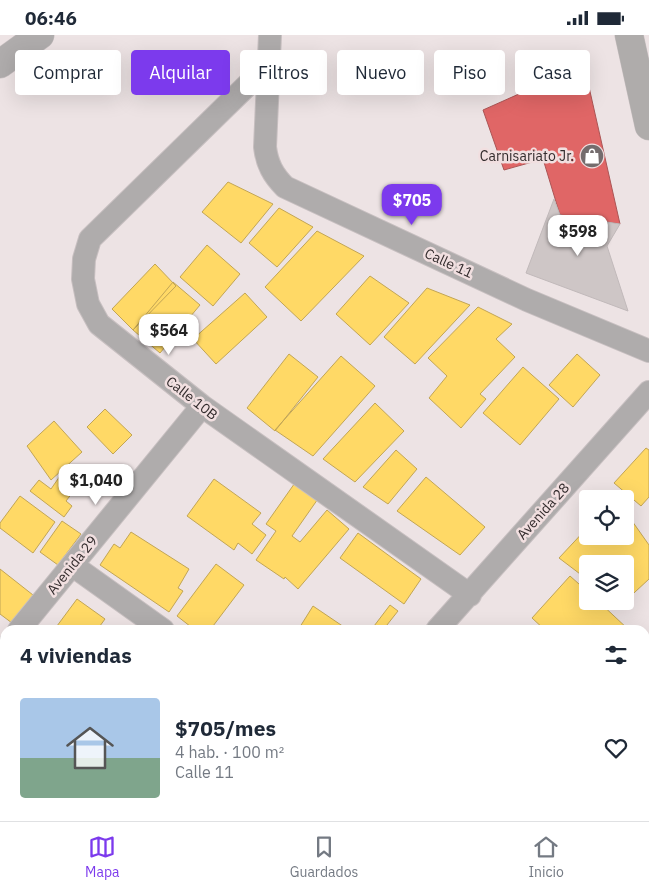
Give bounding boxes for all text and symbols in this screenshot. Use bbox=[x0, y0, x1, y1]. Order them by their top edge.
text: 06:46 bbox=[25, 6, 77, 30]
chip: Comprar bbox=[15, 50, 121, 95]
chip: Alquilar bbox=[131, 50, 230, 95]
chip: Filtros bbox=[240, 50, 327, 95]
chip: Nuevo bbox=[337, 50, 424, 95]
chip: Piso bbox=[434, 50, 505, 95]
chip: Casa bbox=[515, 50, 590, 95]
shop icon: Carnisariato Jr. bbox=[579, 143, 605, 169]
place label: Carnisariato Jr. bbox=[480, 147, 574, 165]
pin: $705 bbox=[382, 183, 442, 226]
text: $705 bbox=[393, 190, 431, 210]
pin: $598 bbox=[548, 215, 608, 257]
text: $598 bbox=[559, 221, 597, 241]
street label: Calle 11 bbox=[422, 244, 476, 282]
pin: $564 bbox=[139, 313, 199, 356]
text: $564 bbox=[150, 320, 188, 340]
street label: Calle 10B bbox=[163, 372, 221, 424]
pin: $1,040 bbox=[55, 463, 137, 506]
text: $1,040 bbox=[70, 470, 122, 490]
street label: Avenida 28 bbox=[513, 479, 573, 543]
map controls bbox=[579, 490, 634, 610]
button: locate bbox=[579, 490, 634, 545]
street label: Avenida 29 bbox=[43, 532, 101, 598]
button: layers bbox=[579, 555, 634, 610]
text: 4 viviendas bbox=[20, 641, 132, 669]
icon: filters bbox=[602, 641, 630, 669]
text: $705/mes bbox=[175, 714, 276, 742]
icon: home bbox=[60, 718, 120, 778]
icon: heart bbox=[602, 734, 630, 762]
text: 4 hab. · 100 m² bbox=[175, 742, 284, 762]
text: Calle 11 bbox=[175, 762, 234, 782]
tab: Mapa bbox=[85, 833, 120, 881]
tab: Guardados bbox=[290, 833, 358, 881]
tab: Inicio bbox=[528, 833, 564, 881]

